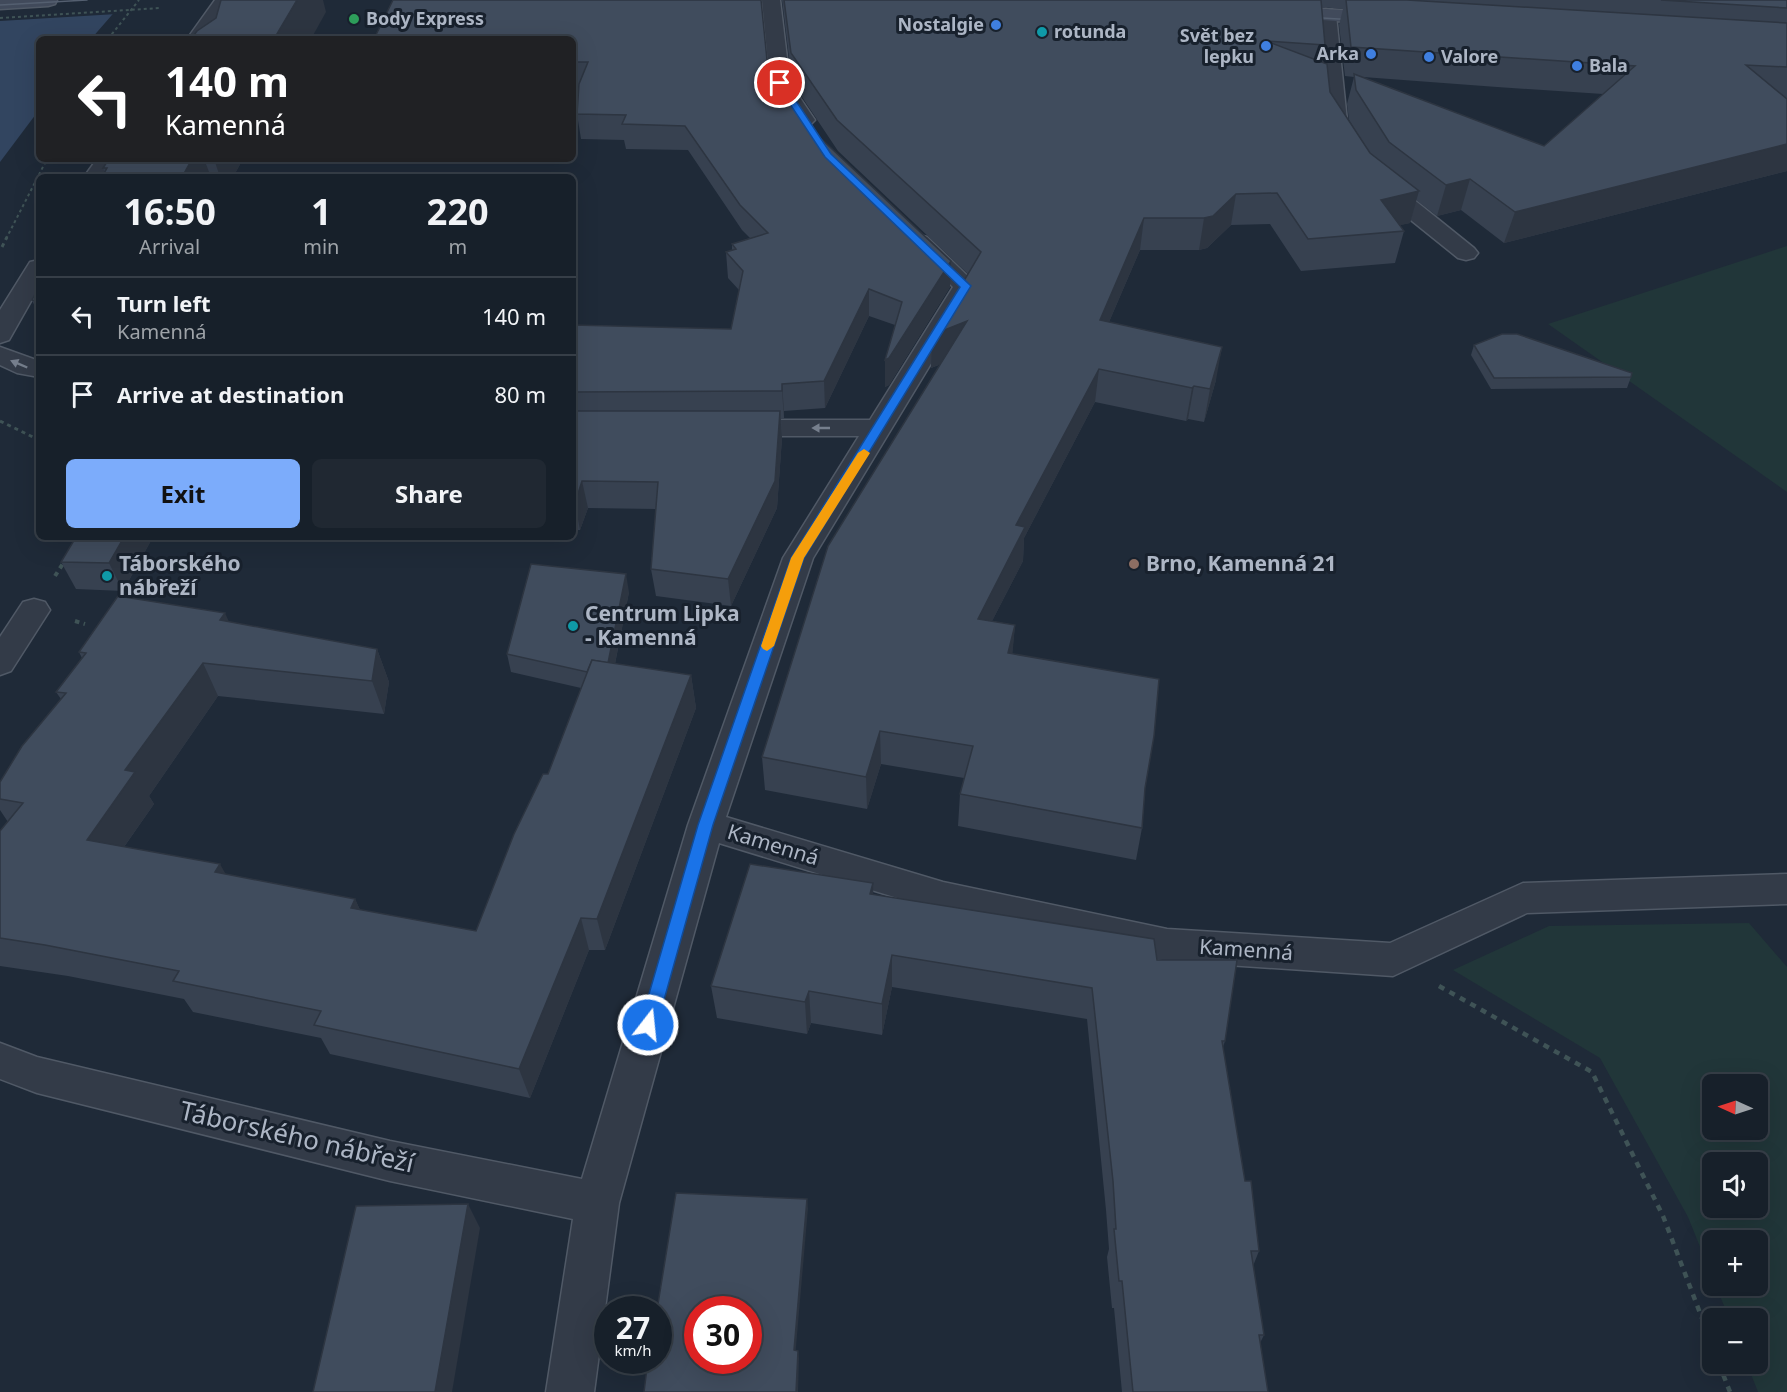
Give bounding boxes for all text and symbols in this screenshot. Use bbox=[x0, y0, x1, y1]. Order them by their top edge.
place label: Body Express bbox=[366, 6, 484, 30]
marker: Body Express bbox=[347, 12, 361, 26]
place label: Nostalgie bbox=[898, 12, 984, 36]
marker: Nostalgie bbox=[989, 18, 1003, 32]
place label: rotunda bbox=[1054, 19, 1126, 43]
place label: Svět bez lepku bbox=[1180, 23, 1254, 68]
marker: rotunda bbox=[1035, 25, 1049, 39]
marker: Svět bez lepku bbox=[1259, 39, 1273, 53]
place label: Arka bbox=[1317, 41, 1359, 65]
place label: Valore bbox=[1441, 44, 1498, 68]
marker: Arka bbox=[1364, 47, 1378, 61]
marker: Valore bbox=[1422, 50, 1436, 64]
text: 140 m bbox=[165, 52, 289, 109]
place label: Bala bbox=[1589, 53, 1628, 77]
pin bbox=[754, 57, 805, 108]
marker: Bala bbox=[1570, 59, 1584, 73]
icon: left bbox=[66, 60, 144, 138]
icon: arrive bbox=[763, 66, 796, 99]
text: Kamenná bbox=[165, 106, 286, 143]
text: 16:50 bbox=[123, 187, 216, 236]
text: 1 bbox=[311, 187, 332, 236]
text: 220 bbox=[427, 187, 489, 236]
text: Arrival bbox=[139, 233, 200, 260]
text: min bbox=[303, 233, 339, 260]
text: m bbox=[448, 233, 467, 260]
text: Turn left bbox=[117, 288, 211, 318]
icon: left bbox=[66, 300, 99, 333]
text: 140 m bbox=[482, 301, 546, 331]
text: Kamenná bbox=[117, 318, 207, 345]
one-way arrow bbox=[10, 359, 28, 368]
icon: arrive bbox=[66, 378, 99, 411]
text: Arrive at destination bbox=[117, 379, 344, 409]
text: 80 m bbox=[495, 379, 546, 409]
one-way arrow bbox=[811, 423, 830, 433]
button: Exit bbox=[66, 459, 300, 528]
button: Share bbox=[312, 459, 546, 528]
place label: Táborského nábřeží bbox=[119, 549, 241, 601]
place label: Brno, Kamenná 21 bbox=[1146, 549, 1336, 577]
marker: Brno, Kamenná 21 bbox=[1127, 557, 1141, 571]
marker: Táborského nábřeží bbox=[100, 569, 114, 583]
place label: Centrum Lipka - Kamenná bbox=[585, 599, 740, 651]
marker: Centrum Lipka - Kamenná bbox=[566, 619, 580, 633]
street label: Kamenná bbox=[724, 817, 822, 871]
street label: Kamenná bbox=[1198, 932, 1294, 966]
position arrow bbox=[616, 993, 680, 1057]
north arrow bbox=[1702, 1074, 1768, 1140]
map controls bbox=[1702, 1074, 1768, 1374]
street label: Táborského nábřeží bbox=[177, 1092, 419, 1181]
button: sound bbox=[1702, 1152, 1768, 1218]
button: + bbox=[1702, 1230, 1768, 1296]
speed limit sign: 30 bbox=[684, 1296, 762, 1374]
text: 27 bbox=[616, 1307, 650, 1348]
button: − bbox=[1702, 1308, 1768, 1374]
text: km/h bbox=[615, 1340, 651, 1360]

